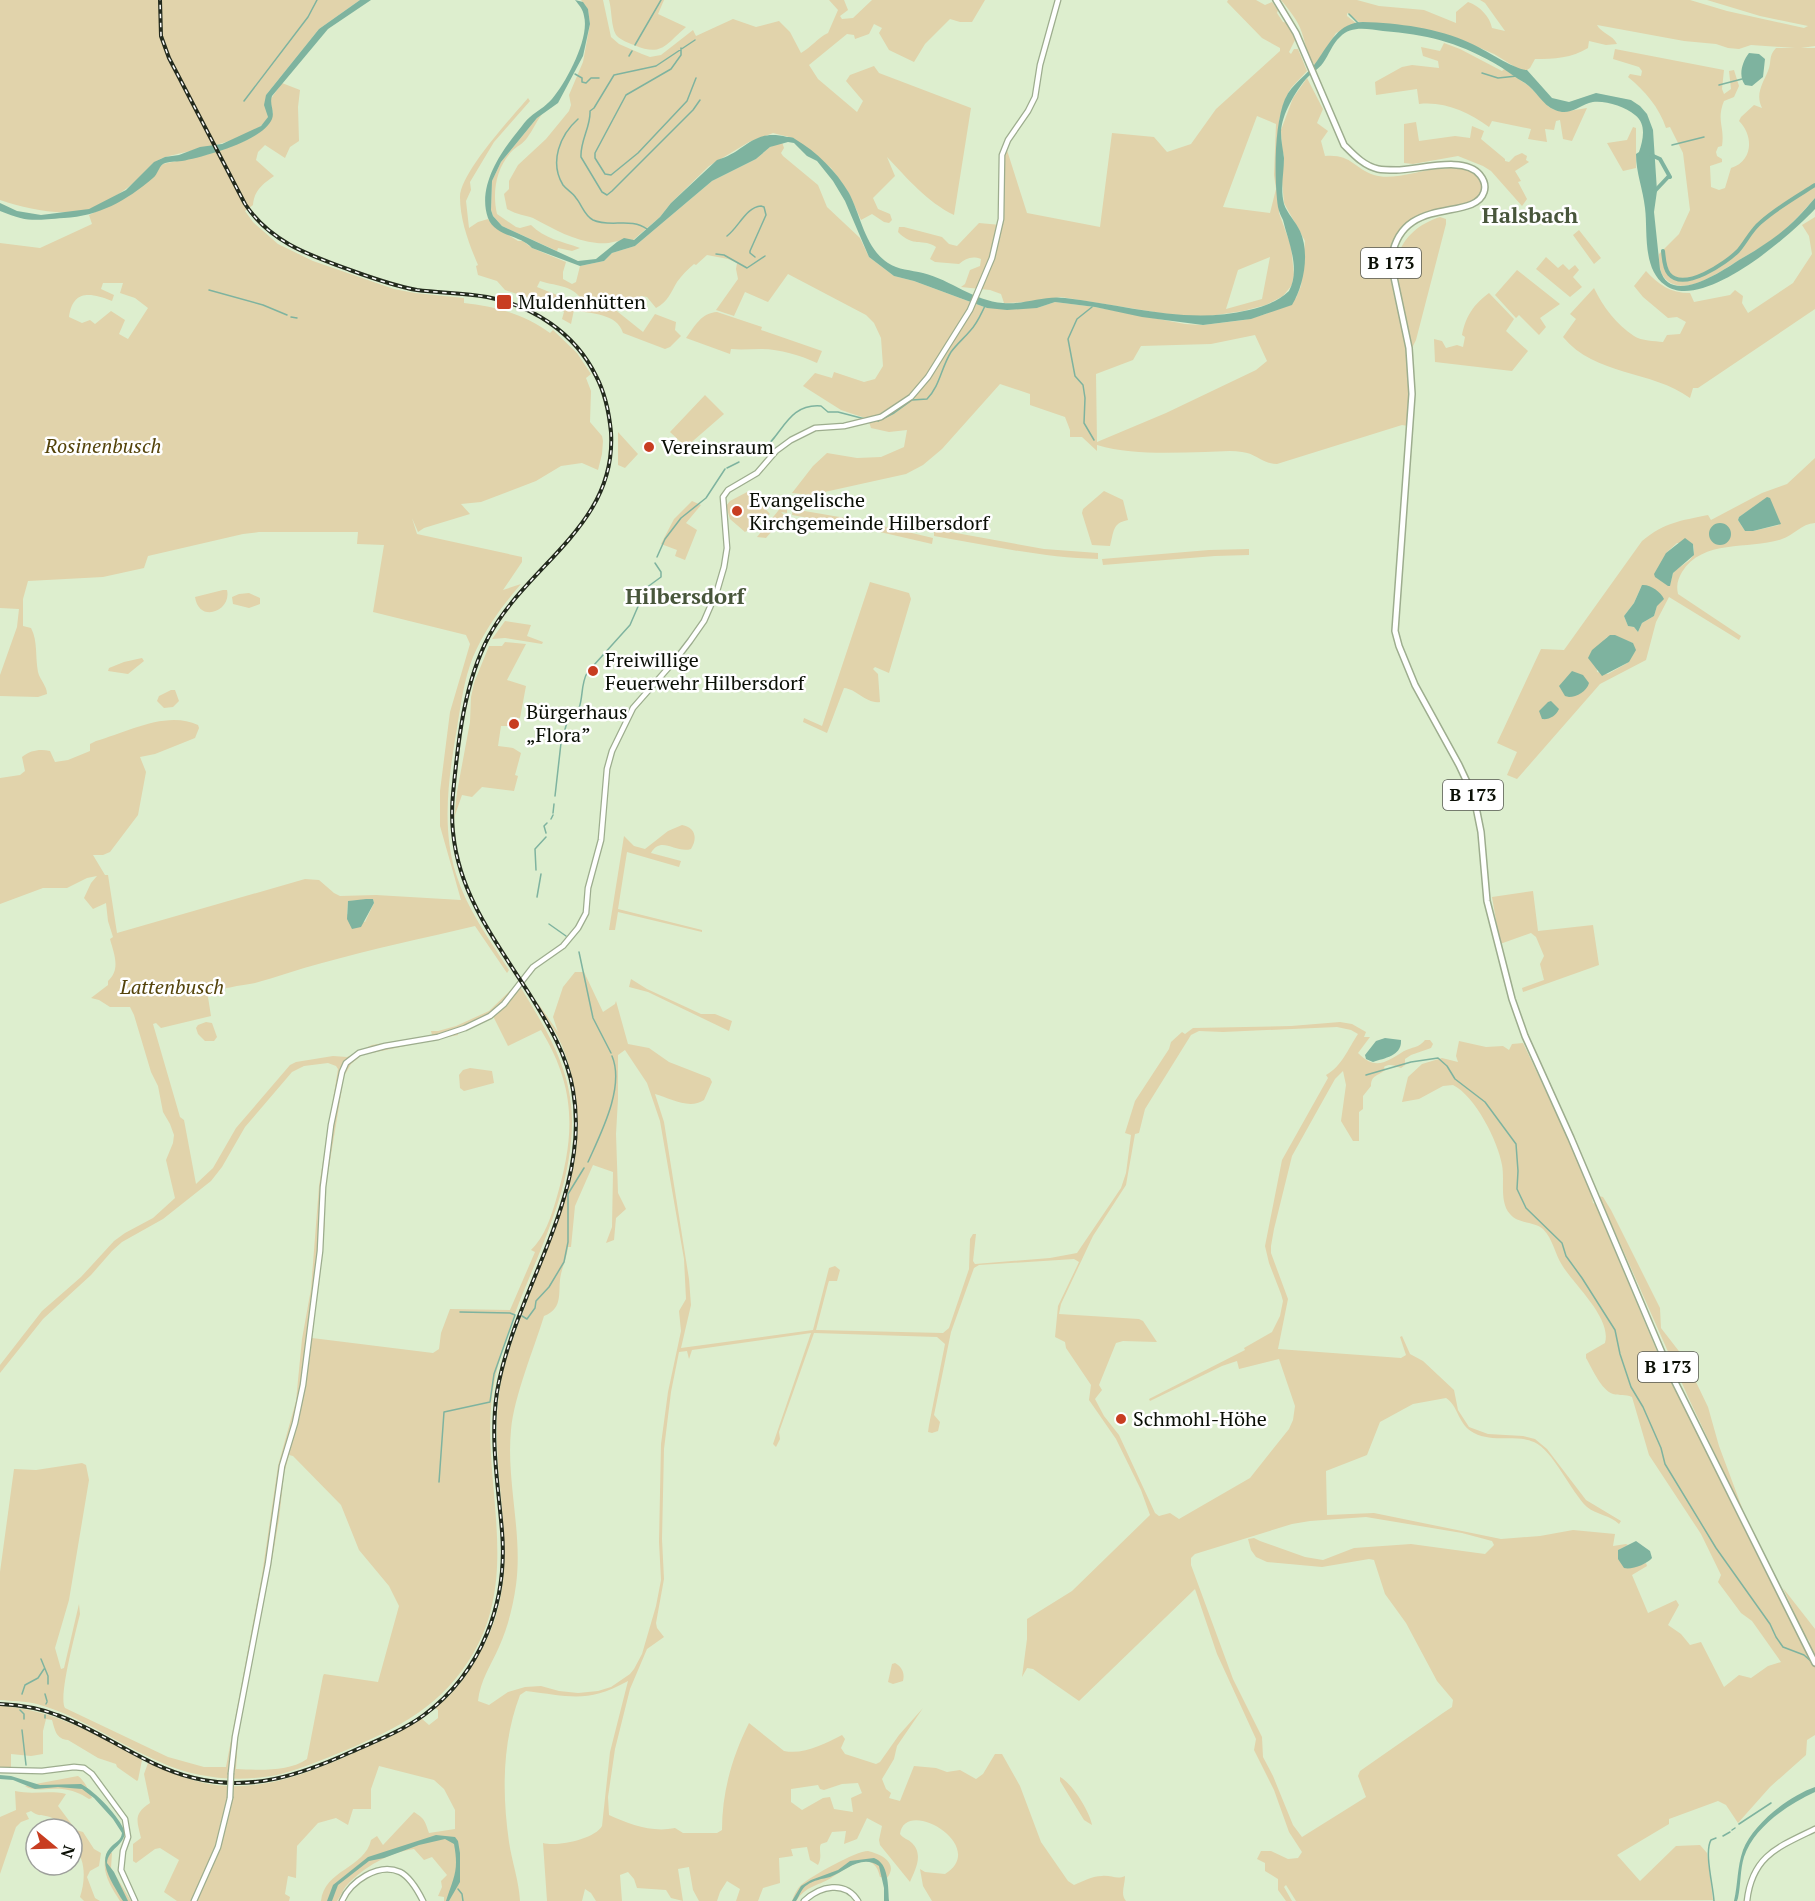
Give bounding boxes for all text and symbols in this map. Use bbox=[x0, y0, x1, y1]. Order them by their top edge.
district label: Halsbach bbox=[1482, 200, 1578, 229]
road number: B 173 bbox=[1361, 248, 1421, 278]
place label: Muldenhütten bbox=[518, 288, 646, 315]
marker: Muldenhütten bbox=[495, 293, 513, 311]
park label: Rosinenbusch bbox=[44, 432, 161, 459]
place label: Vereinsraum bbox=[661, 433, 774, 460]
marker: Vereinsraum bbox=[642, 440, 656, 454]
place label: Evangelische Kirchgemeinde Hilbersdorf bbox=[749, 486, 990, 536]
marker: Evangelische Kirchgemeinde Hilbersdorf bbox=[730, 504, 744, 518]
district label: Hilbersdorf bbox=[625, 581, 747, 610]
place label: Freiwillige Feuerwehr Hilbersdorf bbox=[605, 646, 806, 696]
marker: Freiwillige Feuerwehr Hilbersdorf bbox=[586, 664, 600, 678]
place label: Bürgerhaus „Flora” bbox=[526, 698, 628, 748]
marker: Bürgerhaus „Flora” bbox=[507, 717, 521, 731]
road number: B 173 bbox=[1443, 780, 1503, 810]
park label: Lattenbusch bbox=[119, 973, 224, 1000]
road number: B 173 bbox=[1638, 1352, 1698, 1382]
place label: Schmohl-Höhe bbox=[1133, 1405, 1267, 1432]
marker: Schmohl-Höhe bbox=[1114, 1412, 1128, 1426]
north arrow bbox=[24, 1817, 84, 1877]
text: N bbox=[56, 1843, 81, 1861]

